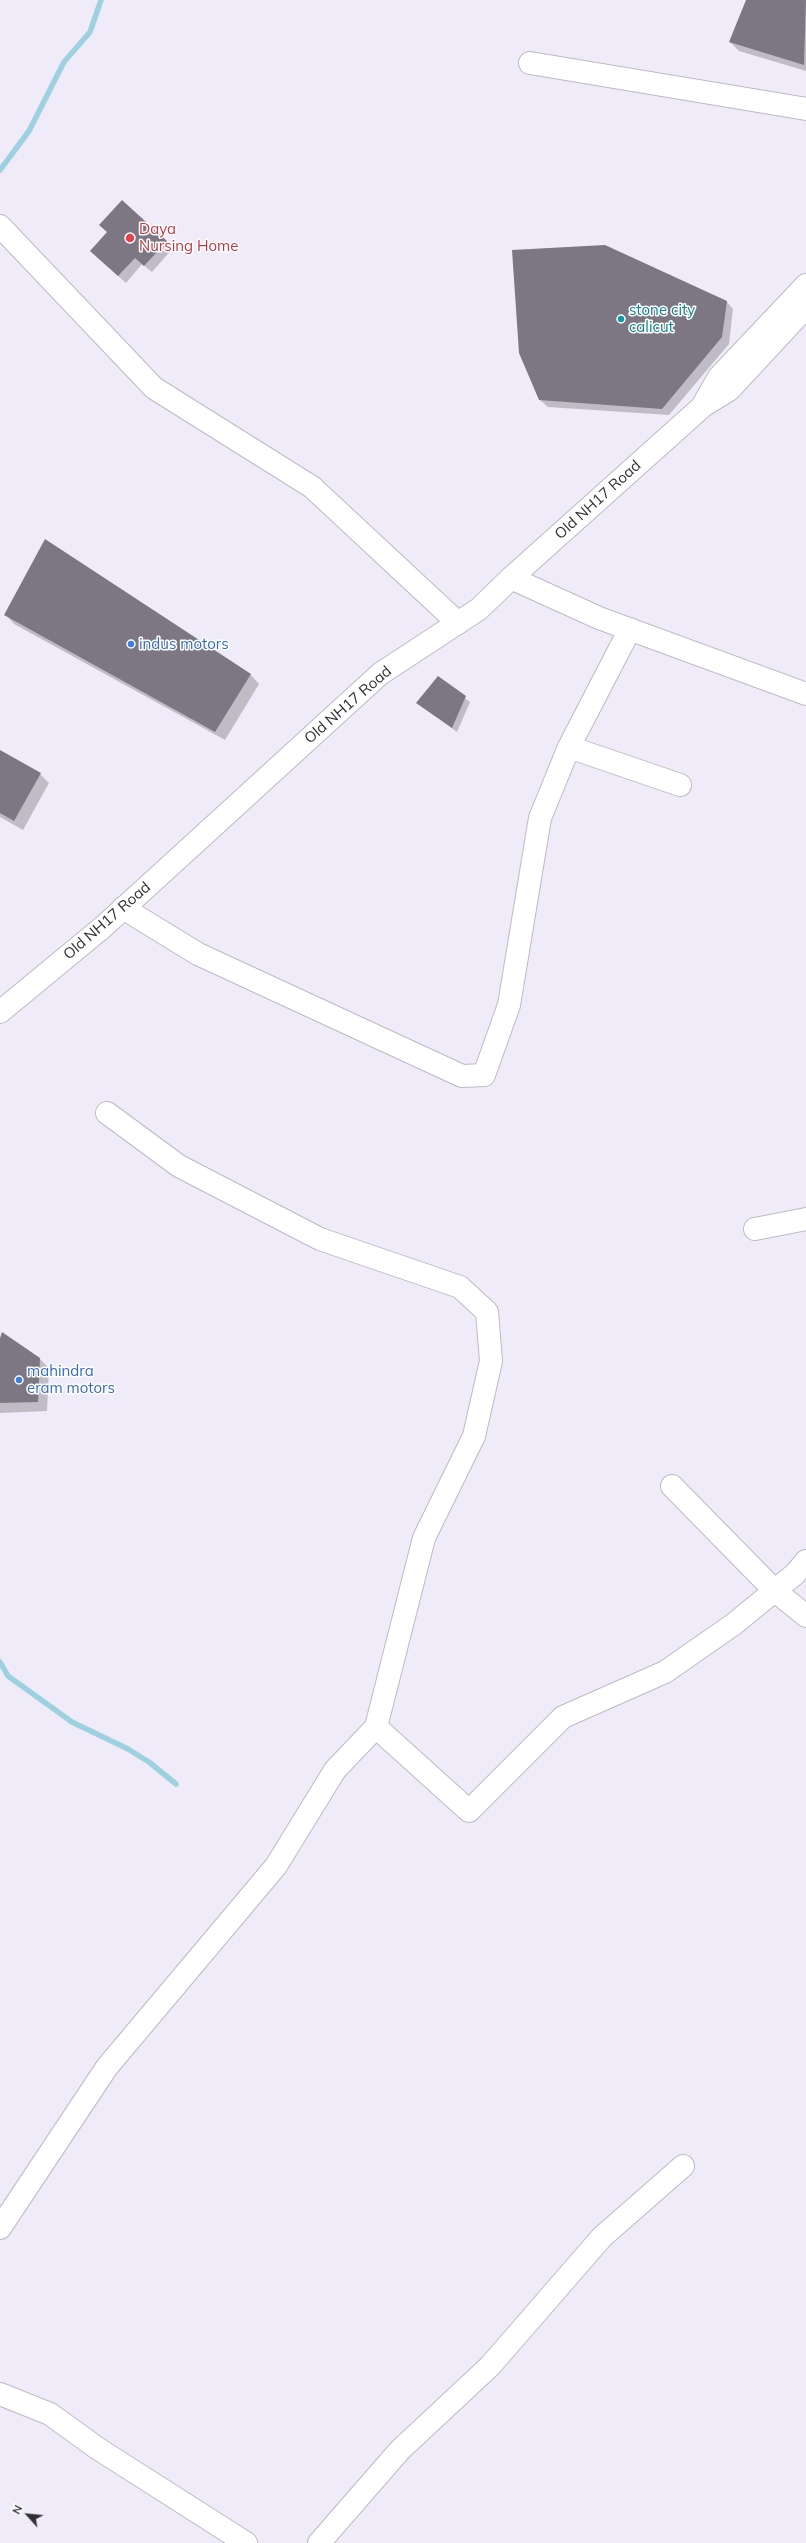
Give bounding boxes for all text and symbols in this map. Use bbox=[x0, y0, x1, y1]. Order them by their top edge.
place label: Daya Nursing Home bbox=[139, 220, 238, 255]
marker: Daya Nursing Home bbox=[124, 232, 136, 244]
place label: stone city calicut bbox=[629, 301, 695, 336]
marker: stone city calicut bbox=[616, 314, 626, 324]
street label: Old NH17 Road bbox=[551, 457, 645, 543]
place label: indus motors bbox=[139, 635, 229, 653]
marker: indus motors bbox=[126, 639, 136, 649]
street label: Old NH17 Road bbox=[301, 662, 395, 748]
street label: Old NH17 Road bbox=[60, 878, 154, 964]
place label: mahindra eram motors bbox=[27, 1362, 115, 1397]
marker: mahindra eram motors bbox=[14, 1375, 24, 1385]
north arrow bbox=[8, 2495, 48, 2535]
text: N bbox=[9, 2503, 25, 2516]

